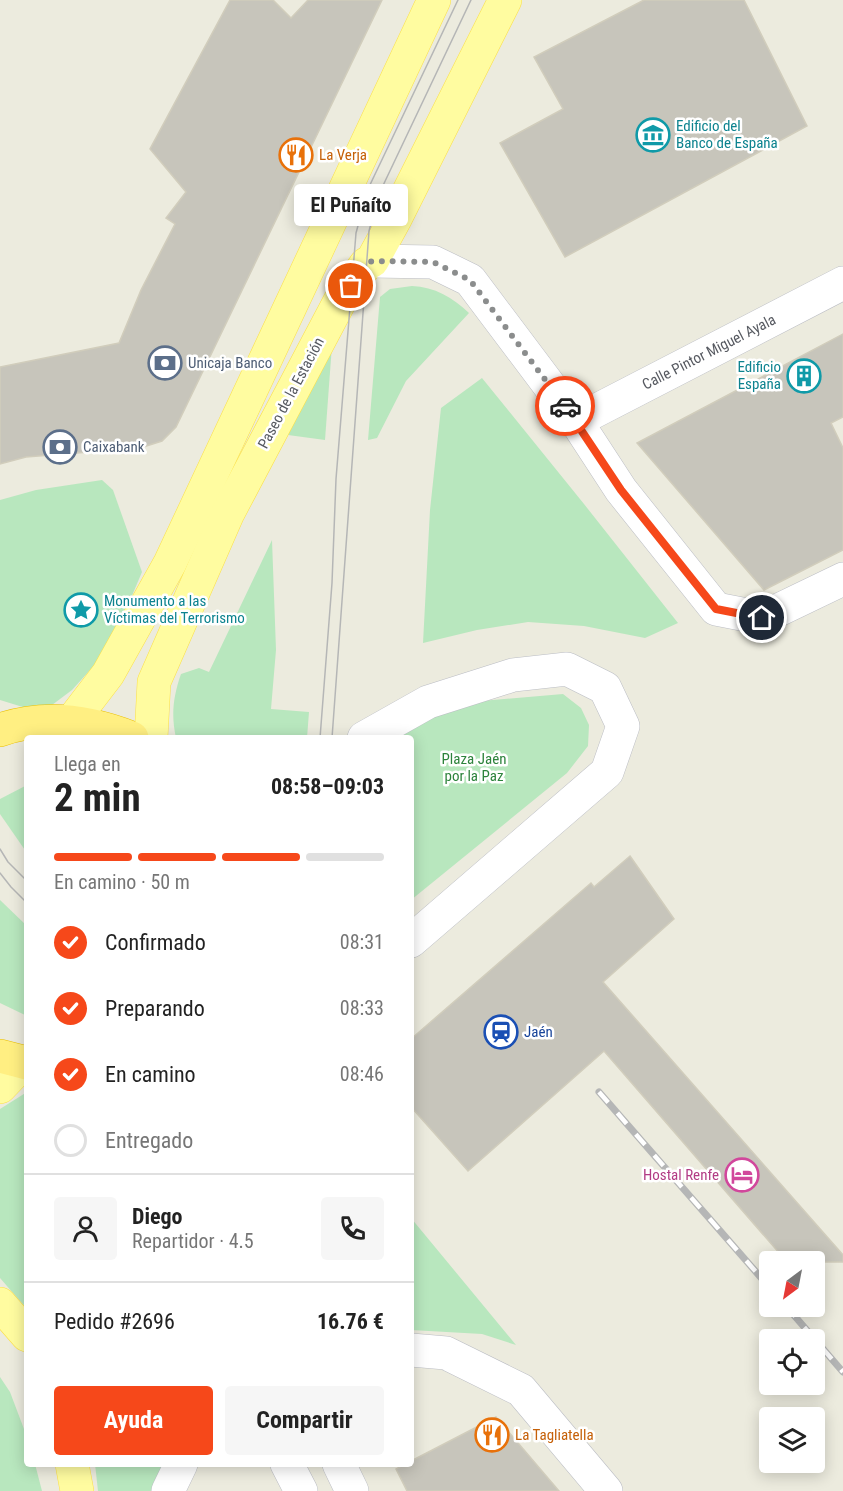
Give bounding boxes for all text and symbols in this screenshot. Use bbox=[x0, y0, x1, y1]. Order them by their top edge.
museum icon: Edificio del Banco de España bbox=[635, 117, 671, 153]
place label: Edificio del Banco de España bbox=[676, 117, 778, 152]
restaurant icon: La Verja bbox=[278, 137, 314, 173]
place label: La Verja bbox=[319, 146, 367, 164]
callout: El Puñaíto bbox=[294, 184, 408, 226]
text: El Puñaíto bbox=[311, 193, 391, 217]
pin bbox=[325, 260, 376, 311]
icon: bag bbox=[334, 269, 367, 302]
street label: Calle Pintor Miguel Ayala bbox=[639, 311, 779, 393]
street label: Paseo de la Estación bbox=[254, 334, 328, 452]
bank icon: Unicaja Banco bbox=[147, 345, 183, 381]
place label: Unicaja Banco bbox=[188, 354, 272, 372]
place label: Edificio España bbox=[738, 358, 781, 393]
building icon: Edificio España bbox=[786, 358, 822, 394]
courier bbox=[535, 376, 595, 436]
icon: car bbox=[549, 390, 582, 423]
bank icon: Caixabank bbox=[42, 429, 78, 465]
place label: Caixabank bbox=[83, 438, 145, 456]
place icon: Monumento a las Víctimas del Terrorismo bbox=[63, 592, 99, 628]
place label: Monumento a las Víctimas del Terrorismo bbox=[104, 592, 245, 627]
pin bbox=[736, 592, 787, 643]
icon: home bbox=[745, 601, 778, 634]
park label: Plaza Jaén por la Paz bbox=[442, 750, 506, 785]
text: Llega en bbox=[54, 752, 121, 776]
text: 08:58–09:03 bbox=[271, 774, 384, 799]
text: 2 min bbox=[54, 775, 141, 821]
text: En camino · 50 m bbox=[54, 870, 190, 894]
icon: check bbox=[54, 926, 87, 959]
text: Confirmado bbox=[105, 930, 206, 955]
text: 08:31 bbox=[340, 930, 384, 954]
icon: check bbox=[54, 992, 87, 1025]
text: Preparando bbox=[105, 996, 205, 1021]
text: 08:33 bbox=[340, 996, 384, 1020]
station icon: Jaén bbox=[483, 1014, 519, 1050]
place label: Jaén bbox=[524, 1023, 553, 1041]
icon: check bbox=[54, 1058, 87, 1091]
text: En camino bbox=[105, 1062, 196, 1087]
text: 08:46 bbox=[340, 1062, 384, 1086]
text: Entregado bbox=[105, 1128, 193, 1153]
hotel icon: Hostal Renfe bbox=[724, 1157, 760, 1193]
place label: Hostal Renfe bbox=[643, 1166, 719, 1184]
button: person bbox=[54, 1197, 117, 1260]
button: phone bbox=[321, 1197, 384, 1260]
text: Diego bbox=[132, 1204, 183, 1229]
text: Repartidor · 4.5 bbox=[132, 1229, 254, 1253]
north arrow bbox=[759, 1251, 825, 1317]
map controls bbox=[759, 1251, 825, 1473]
text: Pedido #2696 bbox=[54, 1309, 175, 1334]
text: 16.76 € bbox=[317, 1309, 384, 1334]
button: locate bbox=[759, 1329, 825, 1395]
button: Ayuda bbox=[54, 1386, 213, 1455]
button: Compartir bbox=[225, 1386, 384, 1455]
button: layers bbox=[759, 1407, 825, 1473]
restaurant icon: La Tagliatella bbox=[474, 1417, 510, 1453]
place label: La Tagliatella bbox=[515, 1426, 594, 1444]

